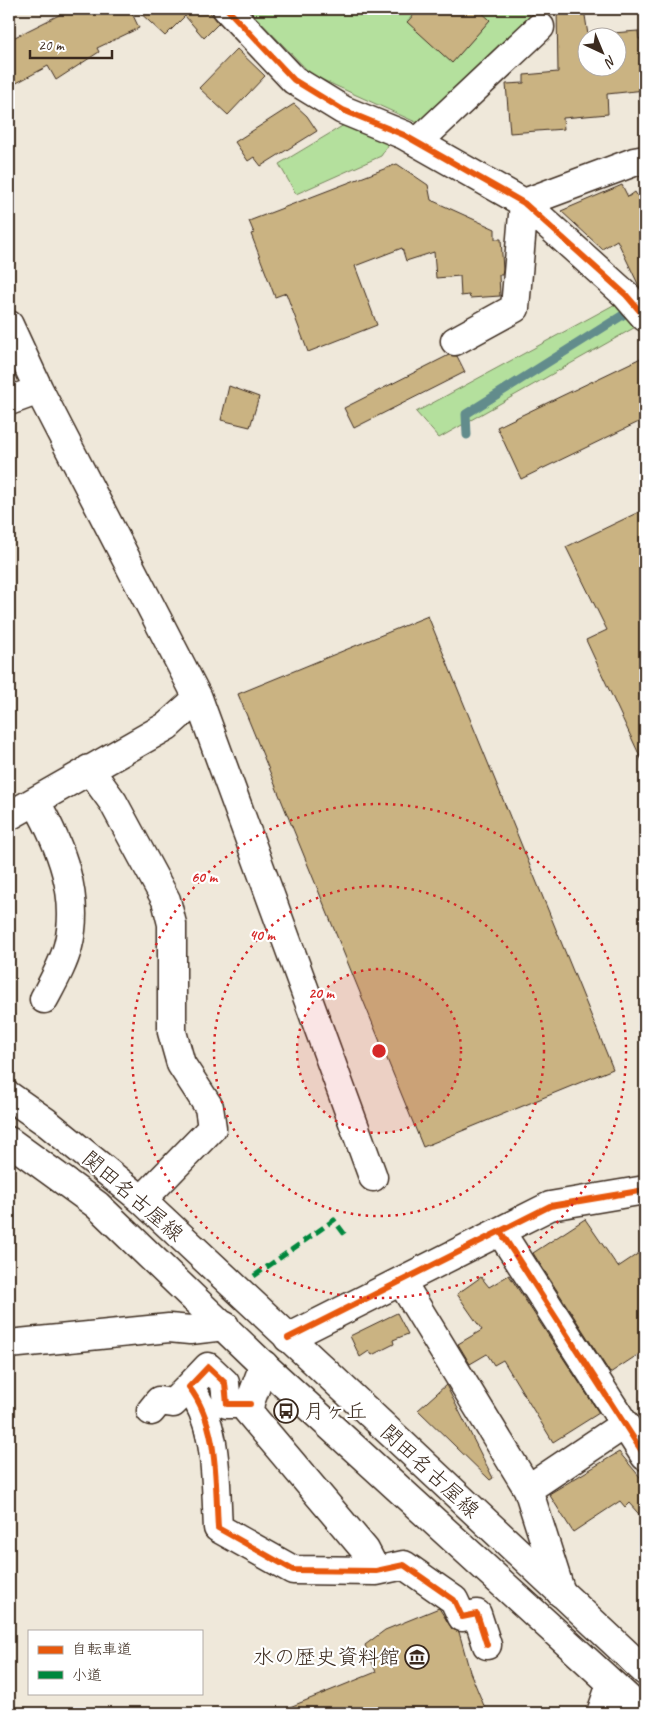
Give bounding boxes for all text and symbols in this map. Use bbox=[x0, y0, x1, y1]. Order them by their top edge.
scale bar bbox=[30, 28, 112, 60]
north arrow bbox=[576, 28, 626, 78]
text: 20 m bbox=[38, 36, 65, 55]
text: N bbox=[600, 52, 620, 72]
text: 60 m bbox=[191, 868, 218, 887]
text: 40 m bbox=[249, 926, 276, 945]
text: 20 m bbox=[308, 984, 335, 1003]
centre of rings bbox=[370, 1042, 388, 1060]
street label: 関田名古屋線 bbox=[77, 1145, 189, 1247]
bus stop icon: 月ヶ丘 bbox=[273, 1398, 299, 1424]
place label: 月ヶ丘 bbox=[304, 1398, 367, 1424]
street label: 関田名古屋線 bbox=[375, 1419, 485, 1523]
legend bbox=[28, 1630, 202, 1694]
text: 自転車道 bbox=[72, 1640, 132, 1659]
place label: 水の歴史資料館 bbox=[253, 1644, 400, 1670]
museum icon: 水の歴史資料館 bbox=[404, 1644, 430, 1670]
text: 小道 bbox=[72, 1666, 102, 1685]

